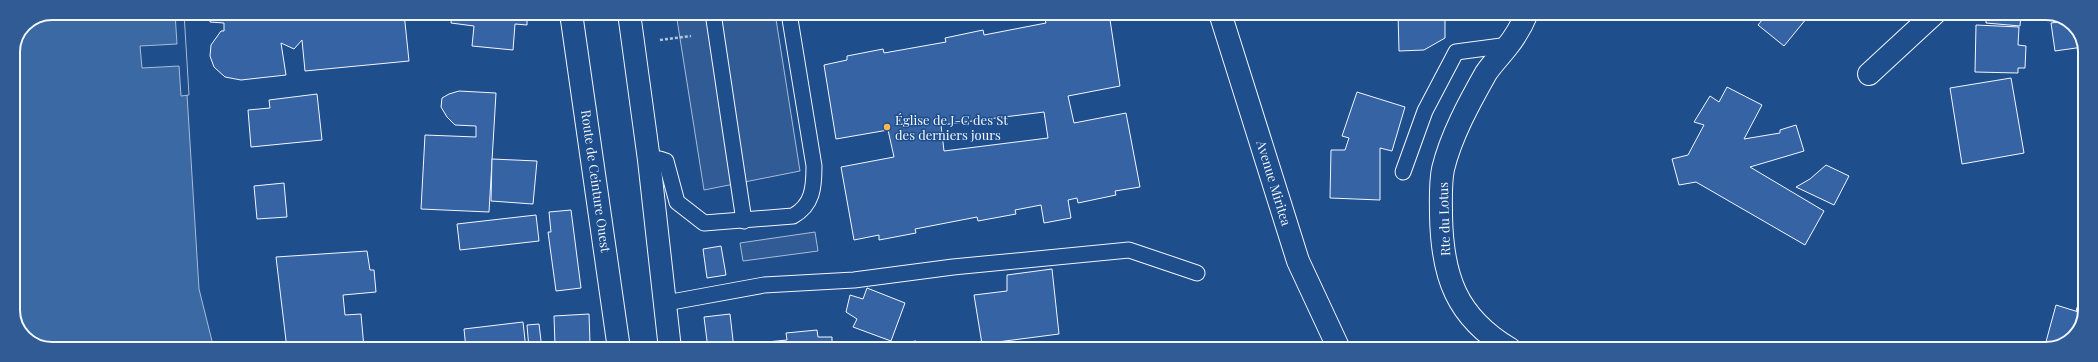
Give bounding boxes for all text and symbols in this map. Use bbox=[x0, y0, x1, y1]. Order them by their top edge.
street label: Route de Ceinture Ouest bbox=[578, 109, 615, 254]
place label: Église de J-C des St des derniers jours bbox=[895, 111, 1008, 143]
marker: Église de J-C des St des derniers jours bbox=[882, 122, 892, 132]
street label: Avenue Miritea bbox=[1253, 137, 1296, 228]
street label: Rte du Lotus bbox=[1434, 182, 1453, 256]

